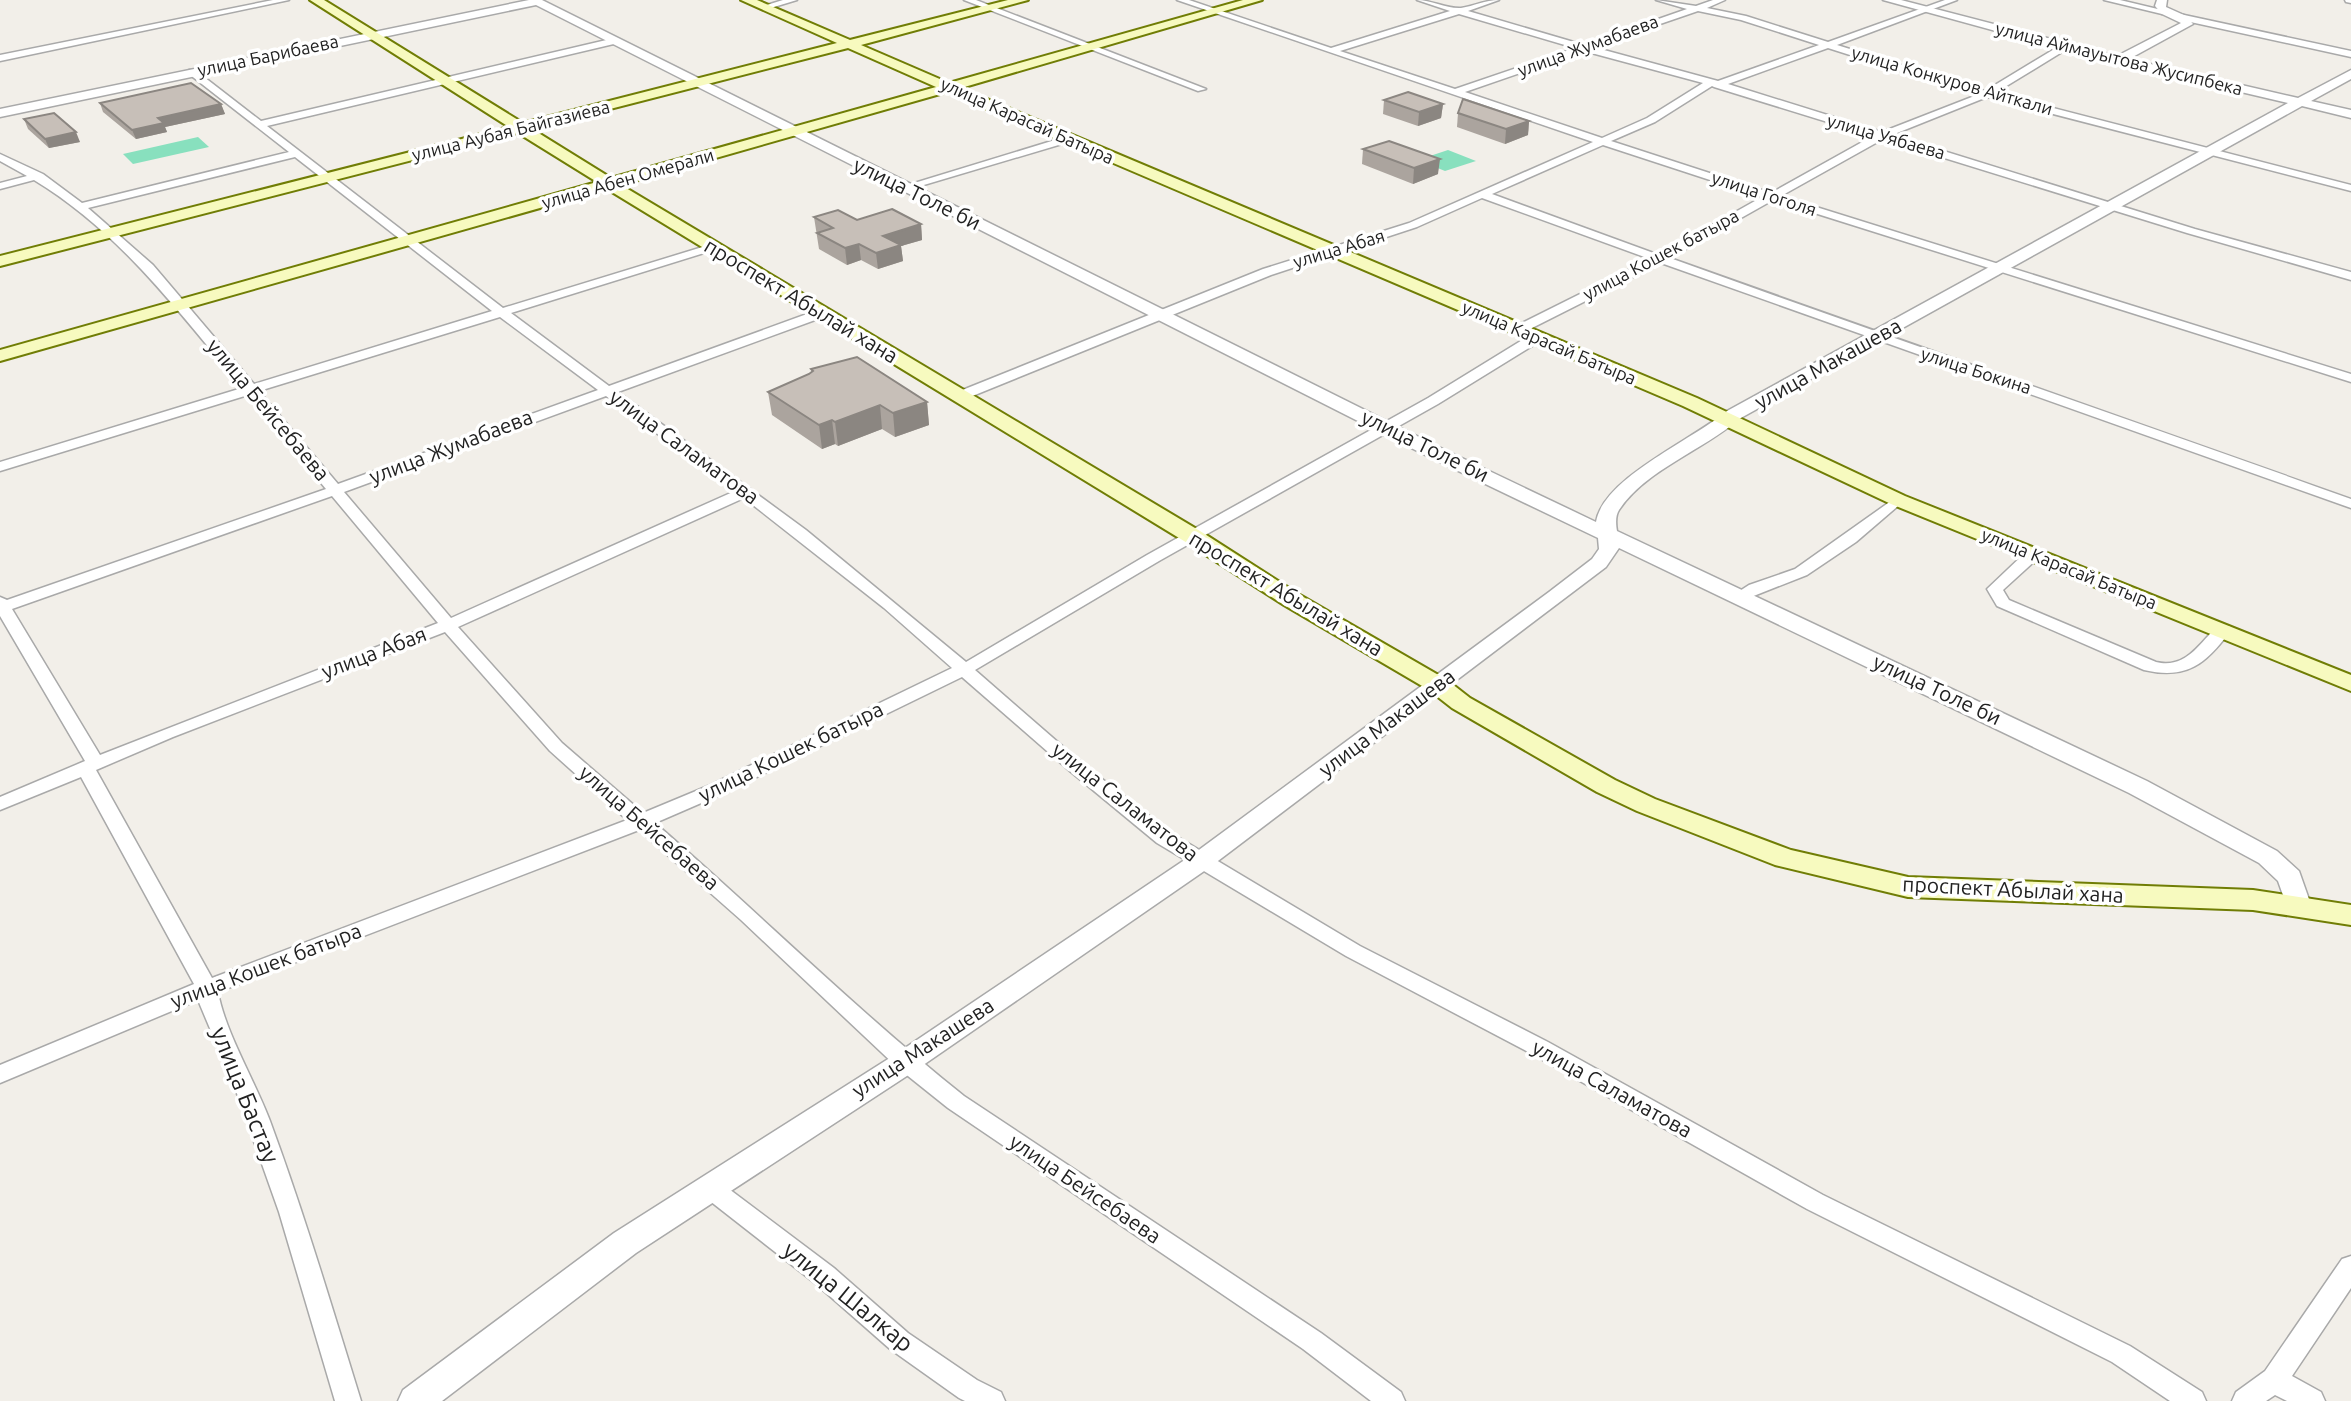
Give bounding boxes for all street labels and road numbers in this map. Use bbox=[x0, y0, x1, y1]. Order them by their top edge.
street label: улица Жумабаева bbox=[1515, 10, 1661, 80]
street label: улица Аймауытова Жусипбека bbox=[1994, 18, 2245, 98]
street label: улица Барибаева bbox=[195, 30, 340, 80]
street label: улица Конкуров Айткали bbox=[1849, 42, 2055, 118]
street label: улица Карасай Батыра bbox=[938, 73, 1117, 167]
street label: улица Аубая Байгазиева bbox=[410, 96, 612, 164]
street label: улица Уябаева bbox=[1825, 110, 1948, 162]
street label: улица Абен Омерали bbox=[539, 144, 716, 212]
street label: улица Толе би bbox=[850, 152, 985, 234]
street label: улица Гоголя bbox=[1709, 167, 1819, 219]
street label: улица Кошек батыра bbox=[1579, 205, 1742, 304]
street label: улица Абая bbox=[1291, 225, 1387, 271]
street label: проспект Абылай хана bbox=[700, 233, 903, 367]
street label: улица Карасай Батыра bbox=[1459, 296, 1639, 388]
street label: улица Макашева bbox=[1750, 313, 1905, 413]
street label: улица Бейсебаева bbox=[202, 334, 335, 485]
street label: улица Бокина bbox=[1919, 343, 2034, 397]
street label: улица Саламатова bbox=[605, 384, 764, 509]
street label: улица Жумабаева bbox=[366, 404, 536, 488]
street label: улица Толе би bbox=[1358, 404, 1493, 486]
street label: улица Карасай Батыра bbox=[1979, 524, 2160, 612]
street label: проспект Абылай хана bbox=[1185, 526, 1388, 660]
street label: улица Абая bbox=[318, 621, 429, 683]
street label: улица Толе би bbox=[1870, 649, 2005, 729]
street label: улица Макашева bbox=[1314, 663, 1459, 781]
street label: улица Кошек батыра bbox=[694, 696, 887, 806]
street label: улица Саламатова bbox=[1048, 737, 1204, 866]
street label: улица Бейсебаева bbox=[575, 760, 725, 895]
street label: проспект Абылай хана bbox=[1902, 871, 2124, 907]
street label: улица Кошек батыра bbox=[167, 918, 364, 1013]
street label: улица Макашева bbox=[847, 992, 998, 1102]
street label: улица Бастау bbox=[206, 1023, 285, 1167]
street label: улица Саламатова bbox=[1528, 1034, 1697, 1142]
street label: улица Бейсебаева bbox=[1005, 1129, 1166, 1248]
street label: улица Шалкар bbox=[778, 1236, 919, 1357]

